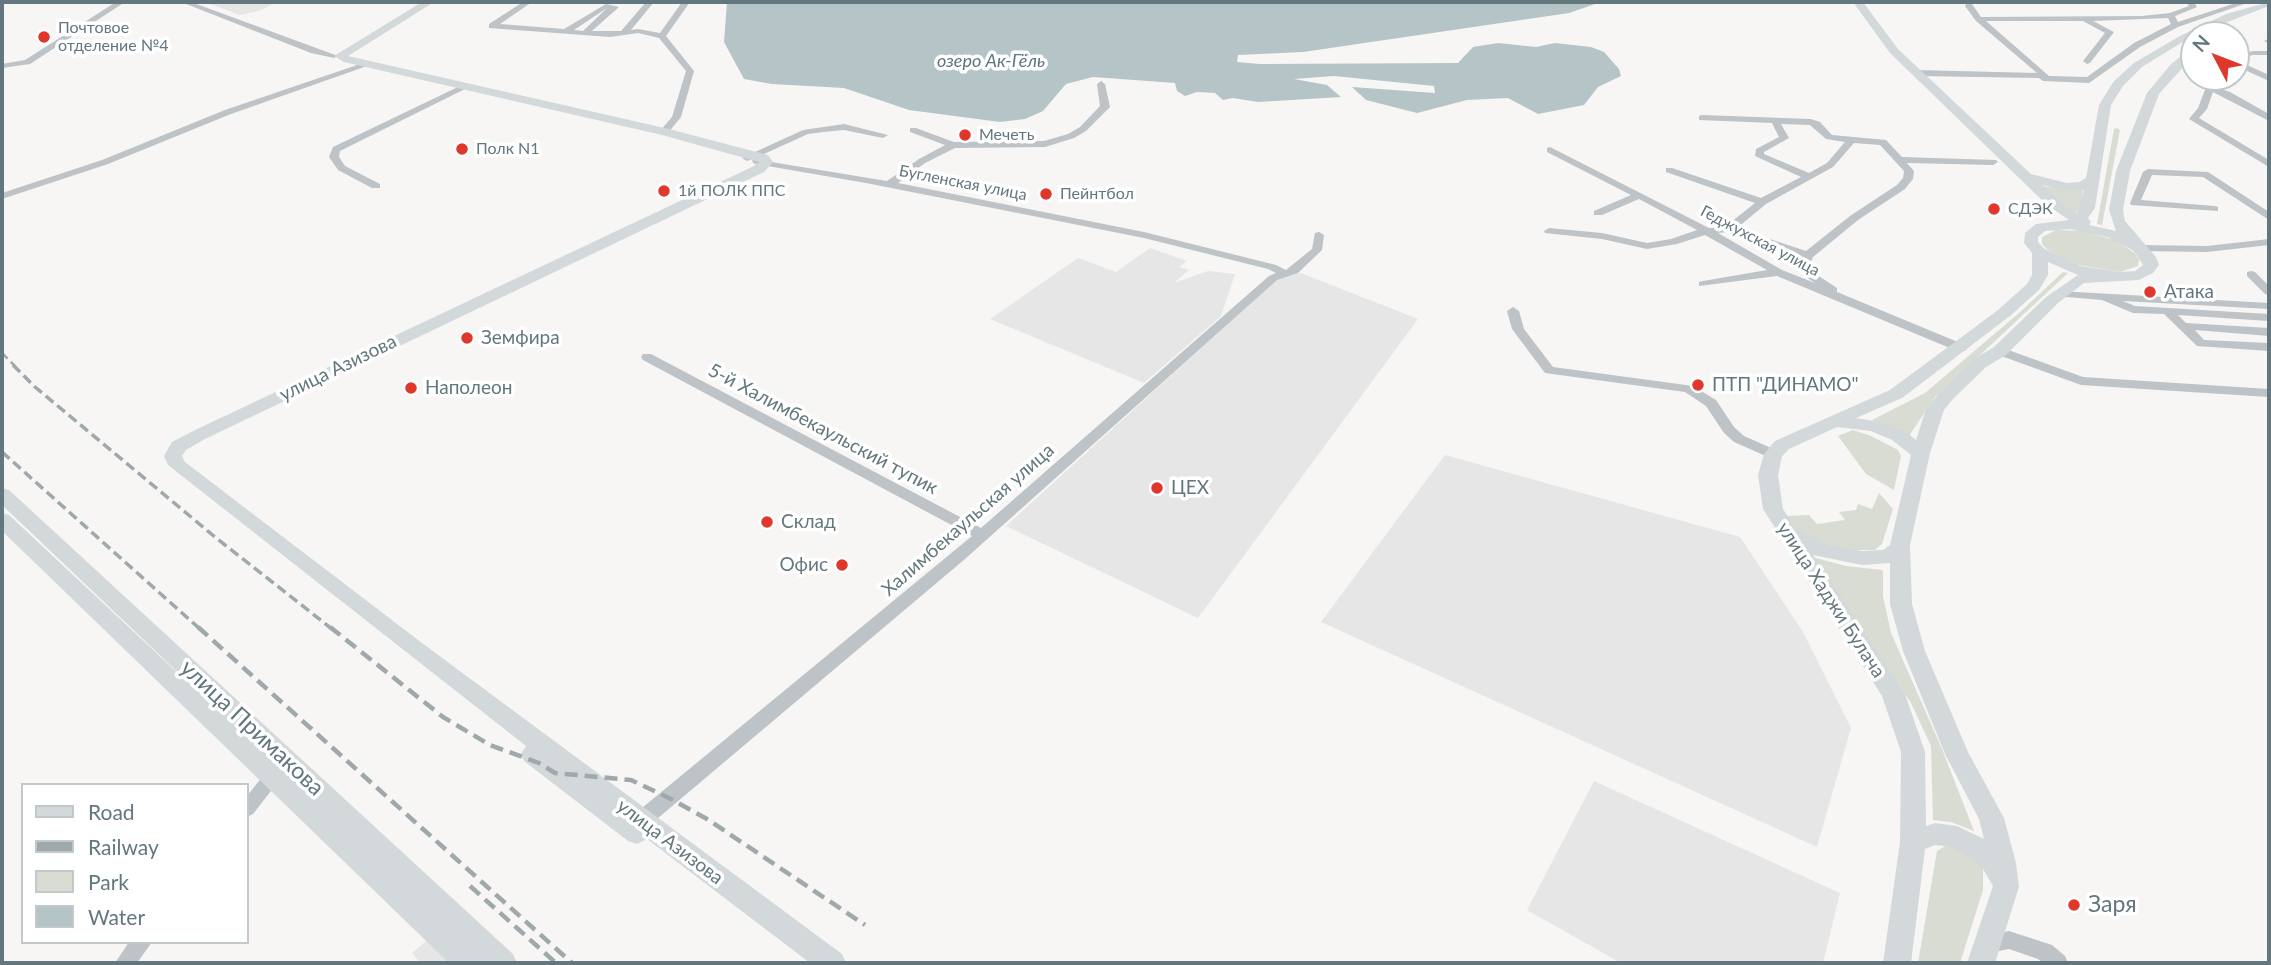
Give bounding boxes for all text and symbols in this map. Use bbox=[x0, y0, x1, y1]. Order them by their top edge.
place label: Почтовое отделение №4 bbox=[58, 18, 169, 56]
north arrow bbox=[2180, 21, 2250, 91]
marker: Почтовое отделение №4 bbox=[36, 29, 52, 45]
text: N bbox=[2187, 30, 2214, 56]
water label: озеро Ак-Гёль bbox=[937, 50, 1045, 72]
place label: Мечеть bbox=[979, 125, 1034, 145]
marker: Мечеть bbox=[957, 127, 973, 143]
place label: Полк N1 bbox=[476, 139, 540, 159]
marker: Полк N1 bbox=[454, 141, 470, 157]
street label: Бугленская улица bbox=[897, 161, 1029, 205]
place label: 1й ПОЛК ППС bbox=[678, 181, 785, 201]
marker: 1й ПОЛК ППС bbox=[656, 183, 672, 199]
place label: Пейнтбол bbox=[1060, 184, 1134, 204]
marker: Пейнтбол bbox=[1038, 186, 1054, 202]
place label: СДЭК bbox=[2008, 199, 2053, 219]
marker: СДЭК bbox=[1986, 201, 2002, 217]
street label: Геджухская улица bbox=[1697, 202, 1823, 280]
place label: Атака bbox=[2164, 281, 2214, 303]
marker: Атака bbox=[2142, 284, 2158, 300]
place label: Земфира bbox=[481, 327, 560, 349]
street label: улица Азизова bbox=[276, 330, 400, 406]
marker: Земфира bbox=[459, 330, 475, 346]
street label: 5-й Халимбекаульский тупик bbox=[704, 359, 942, 499]
place label: ПТП "ДИНАМО" bbox=[1712, 374, 1859, 396]
place label: Наполеон bbox=[425, 377, 512, 399]
marker: ПТП "ДИНАМО" bbox=[1690, 377, 1706, 393]
marker: Наполеон bbox=[403, 380, 419, 396]
street label: Халимбекаульская улица bbox=[877, 439, 1059, 601]
place label: ЦЕХ bbox=[1171, 477, 1209, 499]
marker: ЦЕХ bbox=[1149, 480, 1165, 496]
place label: Склад bbox=[781, 511, 836, 533]
marker: Склад bbox=[759, 514, 775, 530]
street label: улица Хаджи Булача bbox=[1772, 518, 1890, 682]
place label: Офис bbox=[780, 554, 828, 576]
marker: Офис bbox=[834, 557, 850, 573]
street label: улица Примакова bbox=[174, 654, 330, 802]
legend bbox=[21, 783, 248, 944]
street label: улица Азизова bbox=[612, 795, 728, 889]
text: Road bbox=[88, 799, 135, 824]
text: Railway bbox=[88, 834, 159, 859]
text: Park bbox=[88, 869, 129, 894]
place label: Заря bbox=[2088, 891, 2137, 919]
marker: Заря bbox=[2066, 897, 2082, 913]
text: Water bbox=[88, 904, 145, 929]

